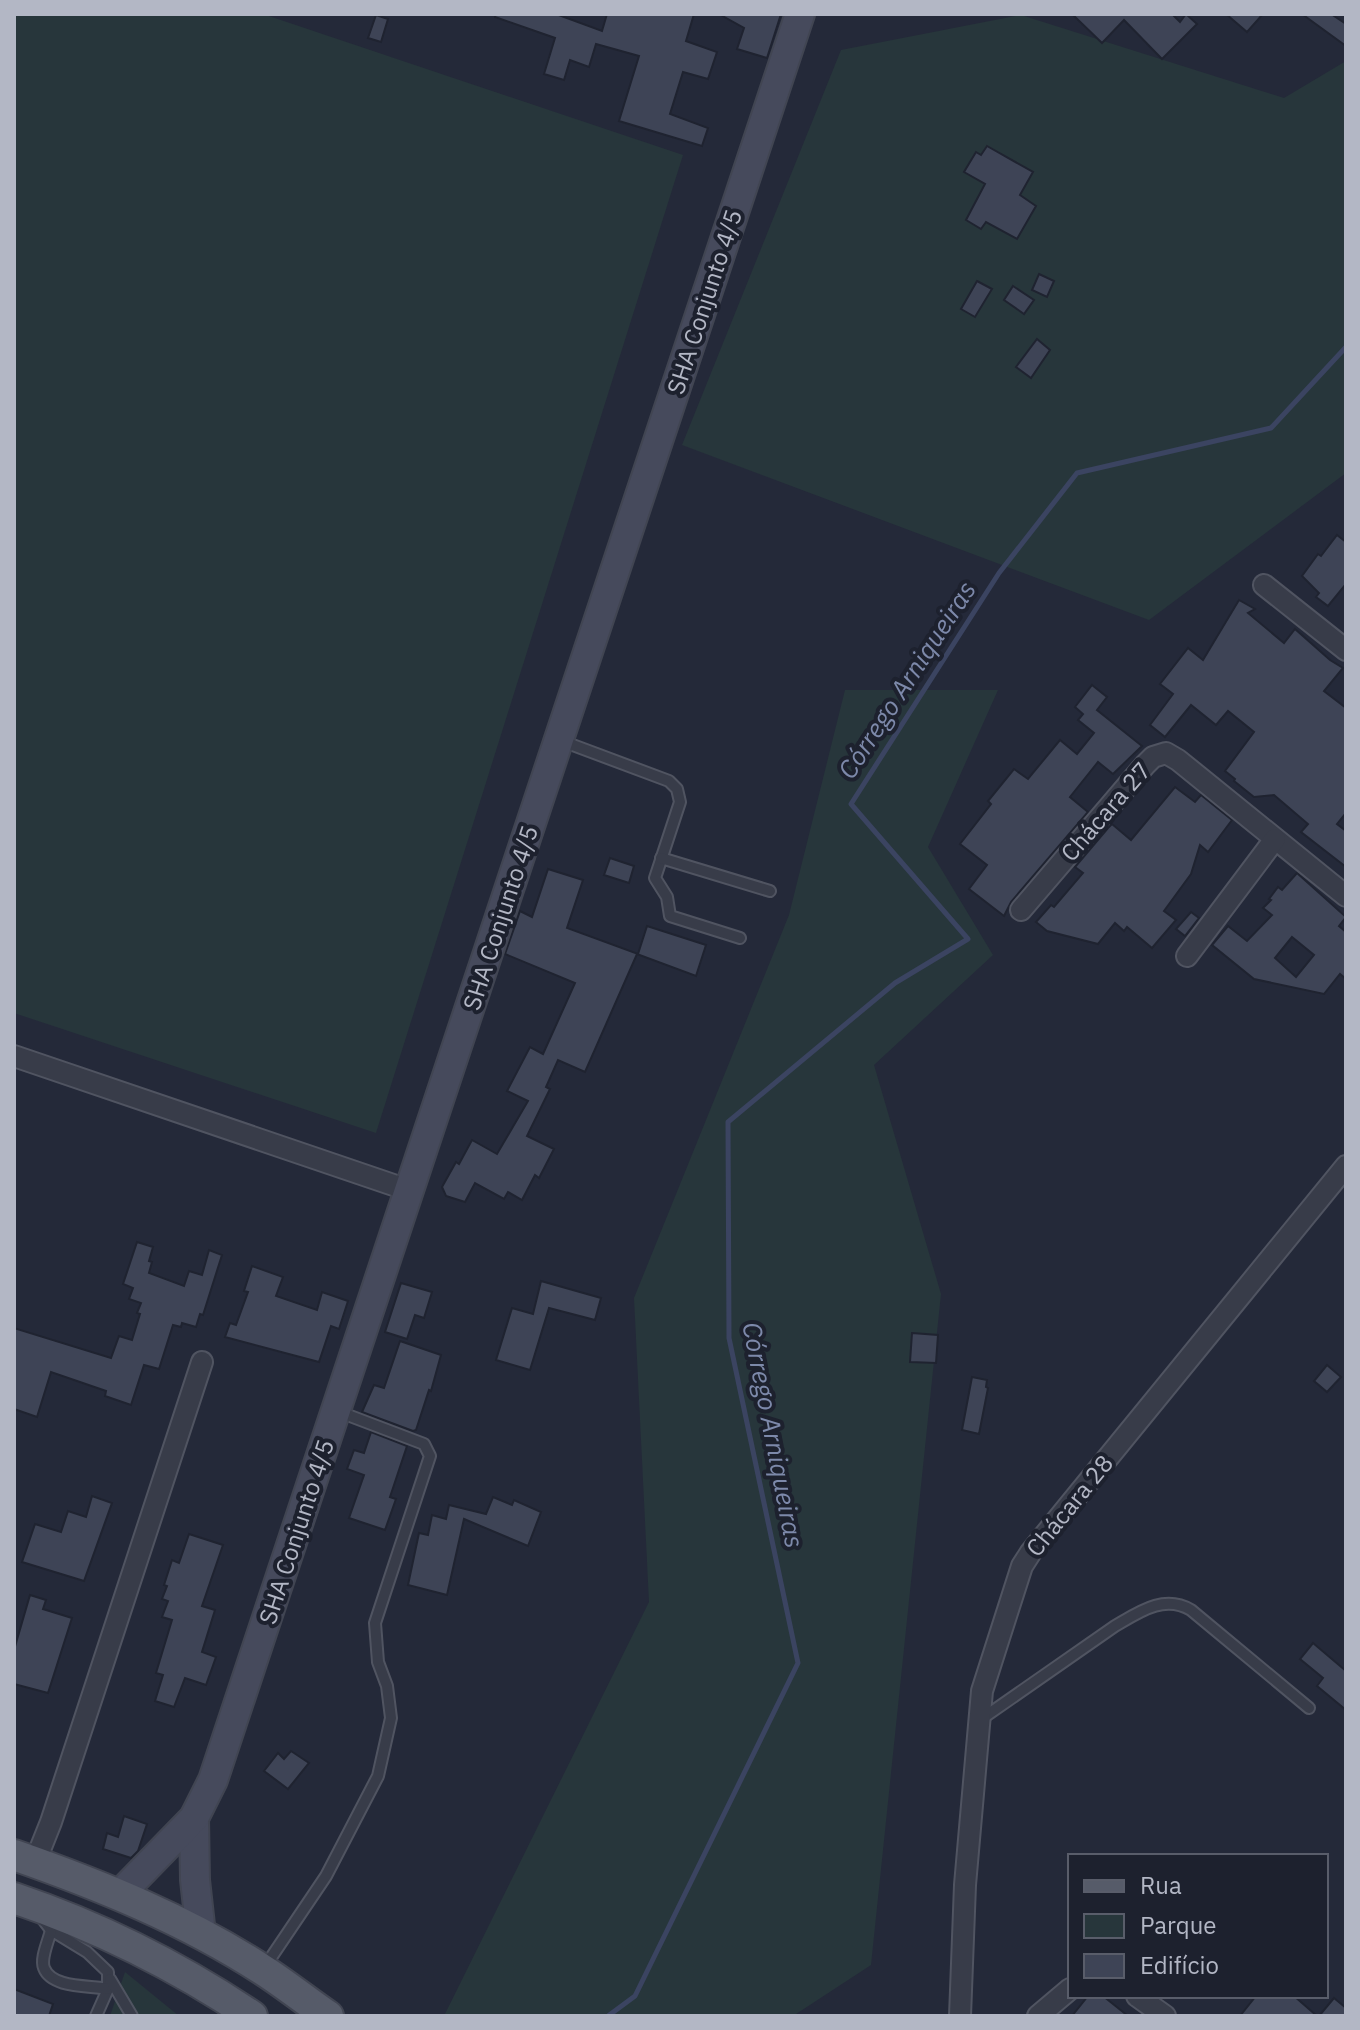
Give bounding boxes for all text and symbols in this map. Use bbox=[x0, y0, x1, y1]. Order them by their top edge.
street label: SHA Conjunto 4/5 bbox=[659, 205, 749, 398]
water label: Córrego Arniqueiras bbox=[830, 574, 983, 785]
street label: Chácara 27 bbox=[1053, 755, 1157, 868]
street label: SHA Conjunto 4/5 bbox=[455, 821, 545, 1014]
water label: Córrego Arniqueiras bbox=[735, 1319, 813, 1551]
street label: SHA Conjunto 4/5 bbox=[251, 1435, 341, 1628]
street label: Chácara 28 bbox=[1018, 1448, 1120, 1563]
legend bbox=[1068, 1854, 1328, 1998]
text: Rua bbox=[1140, 1869, 1182, 1901]
text: Parque bbox=[1140, 1909, 1217, 1941]
text: Edifício bbox=[1140, 1949, 1219, 1981]

